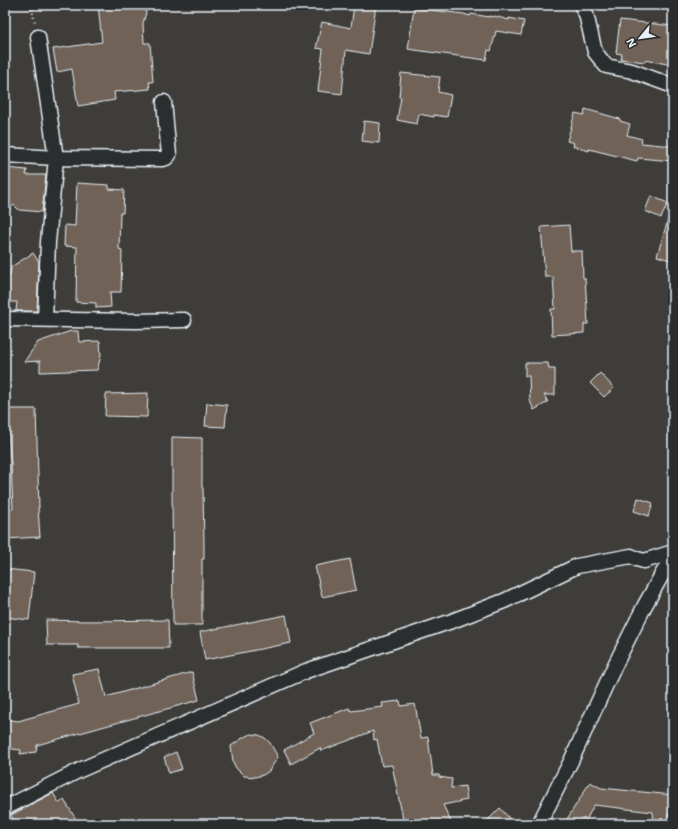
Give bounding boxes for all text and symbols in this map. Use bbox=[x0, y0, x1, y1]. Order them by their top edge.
north arrow bbox=[620, 18, 660, 58]
text: N bbox=[623, 35, 640, 50]

